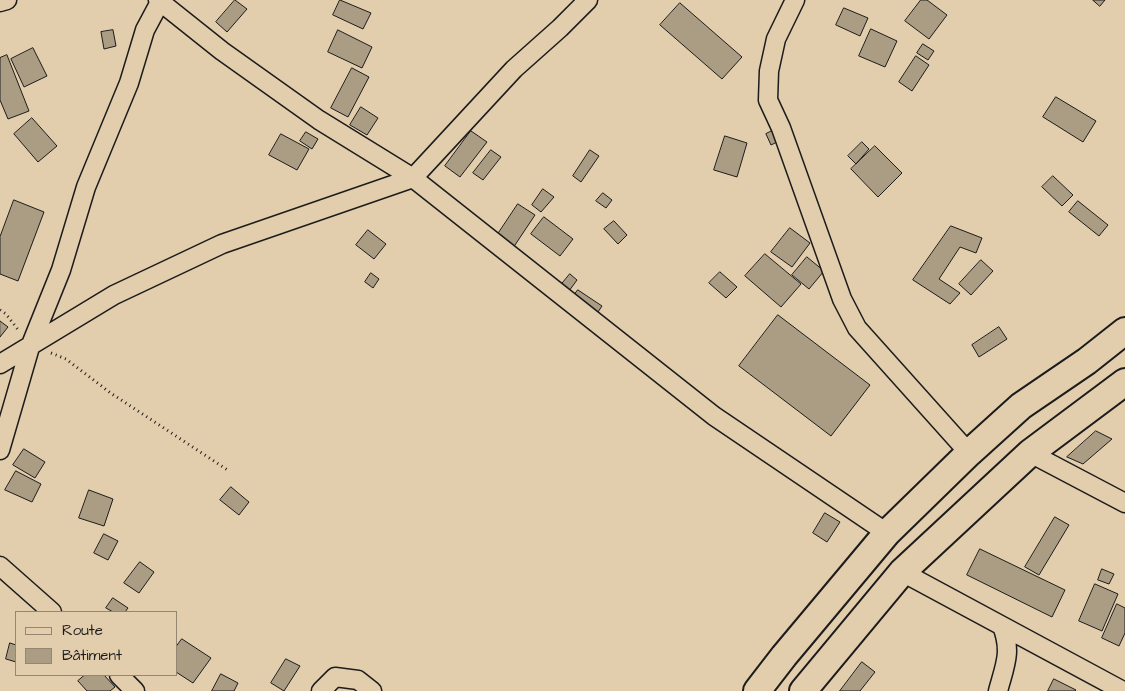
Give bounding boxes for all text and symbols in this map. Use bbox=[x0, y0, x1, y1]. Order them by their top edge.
legend bbox=[15, 611, 178, 676]
text: Route bbox=[62, 620, 103, 641]
text: Bâtiment bbox=[62, 645, 122, 666]

